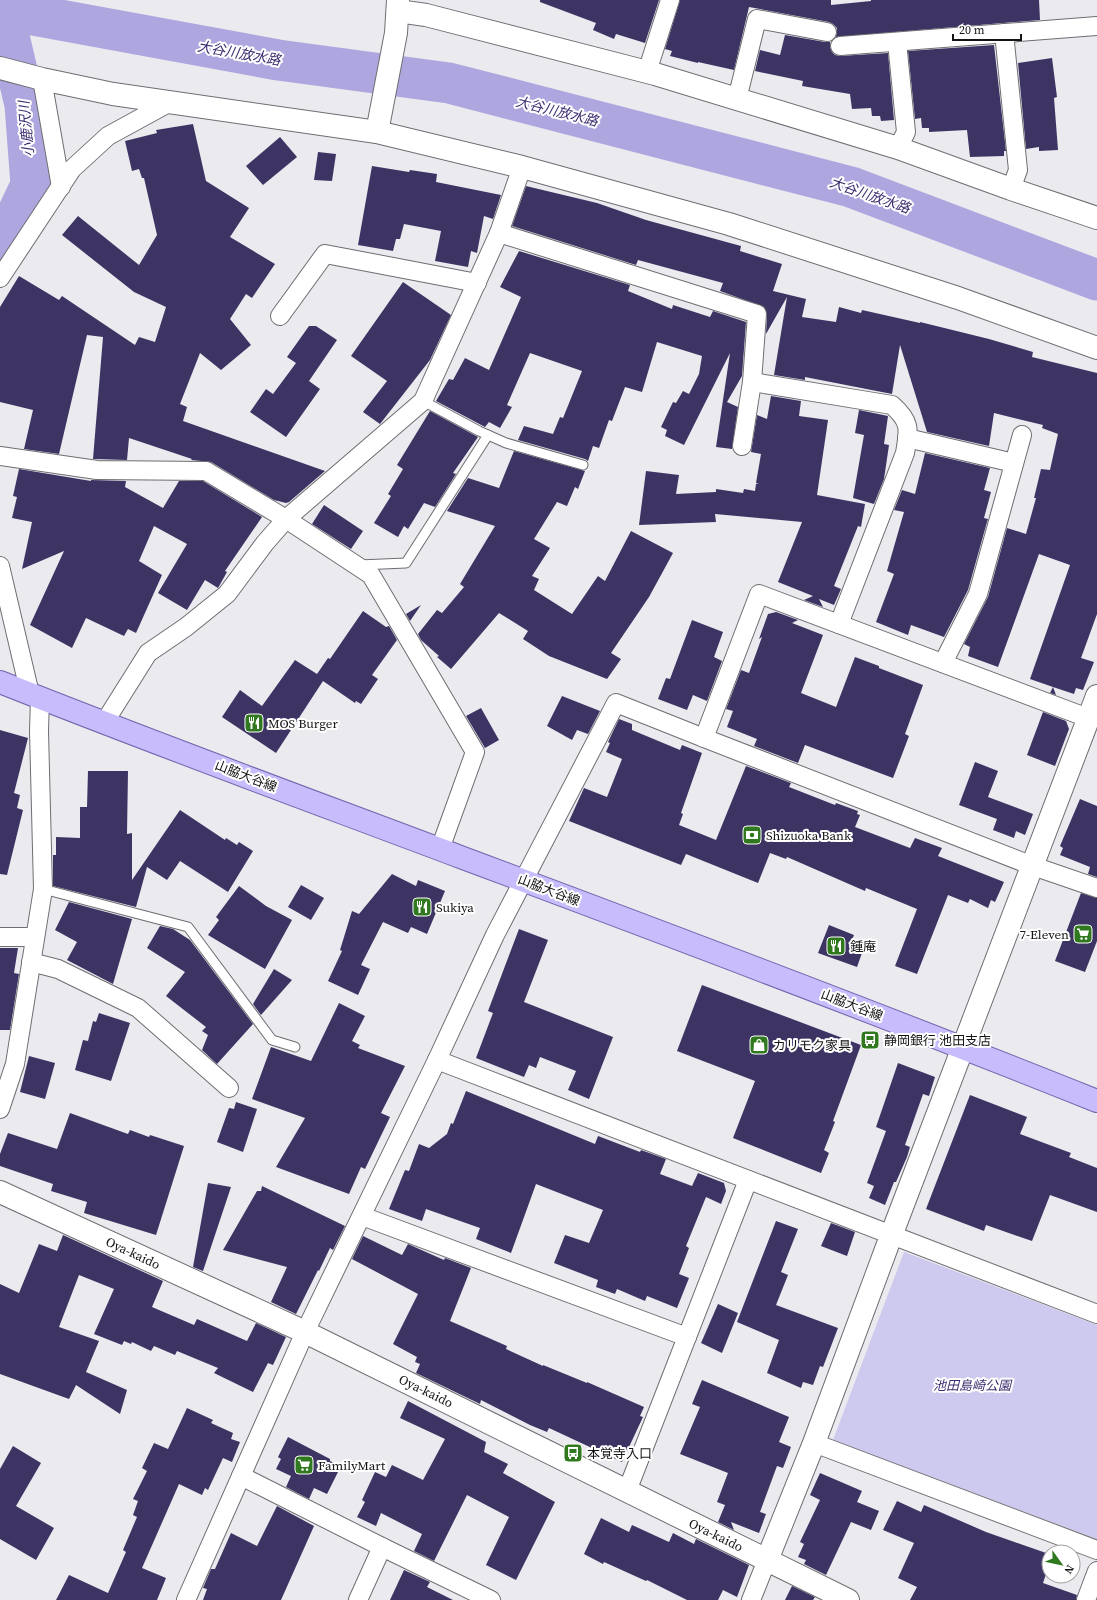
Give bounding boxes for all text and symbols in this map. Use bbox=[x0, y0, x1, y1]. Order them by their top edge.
scale bar bbox=[953, 16, 1021, 42]
text: 20 m bbox=[959, 22, 985, 38]
water label: 大谷川放水路 bbox=[196, 36, 283, 70]
water label: 大谷川放水路 bbox=[514, 91, 601, 131]
water label: 小鹿沢川 bbox=[13, 98, 38, 158]
water label: 大谷川放水路 bbox=[827, 172, 914, 218]
restaurant icon: MOS Burger bbox=[243, 712, 265, 734]
place label: MOS Burger bbox=[268, 715, 338, 732]
street label: 山脇大谷線 bbox=[213, 756, 279, 796]
bank icon: Shizuoka Bank bbox=[741, 824, 763, 846]
place label: Shizuoka Bank bbox=[766, 827, 852, 844]
street label: 山脇大谷線 bbox=[516, 870, 582, 910]
restaurant icon: Sukiya bbox=[411, 896, 433, 918]
place label: Sukiya bbox=[436, 899, 474, 916]
supermarket icon: 7-Eleven bbox=[1072, 923, 1094, 945]
place label: 7-Eleven bbox=[1019, 926, 1069, 943]
restaurant icon: 鍾庵 bbox=[825, 935, 847, 957]
place label: 鍾庵 bbox=[850, 938, 876, 955]
street label: 山脇大谷線 bbox=[819, 985, 885, 1025]
bus stop icon: 静岡銀行 池田支店 bbox=[859, 1029, 881, 1051]
place label: 静岡銀行 池田支店 bbox=[884, 1032, 991, 1049]
shop icon: カリモク家具 bbox=[748, 1034, 770, 1056]
place label: カリモク家具 bbox=[773, 1037, 851, 1054]
street label: Oya-kaido bbox=[103, 1233, 163, 1273]
street label: Oya-kaido bbox=[396, 1371, 456, 1411]
park label: 池田島崎公園 bbox=[933, 1377, 1013, 1394]
bus stop icon: 本覚寺入口 bbox=[562, 1442, 584, 1464]
place label: 本覚寺入口 bbox=[587, 1445, 652, 1462]
supermarket icon: FamilyMart bbox=[293, 1454, 315, 1476]
place label: FamilyMart bbox=[318, 1457, 386, 1474]
street label: Oya-kaido bbox=[686, 1515, 746, 1555]
north arrow bbox=[1041, 1544, 1081, 1584]
text: N bbox=[1060, 1562, 1077, 1577]

